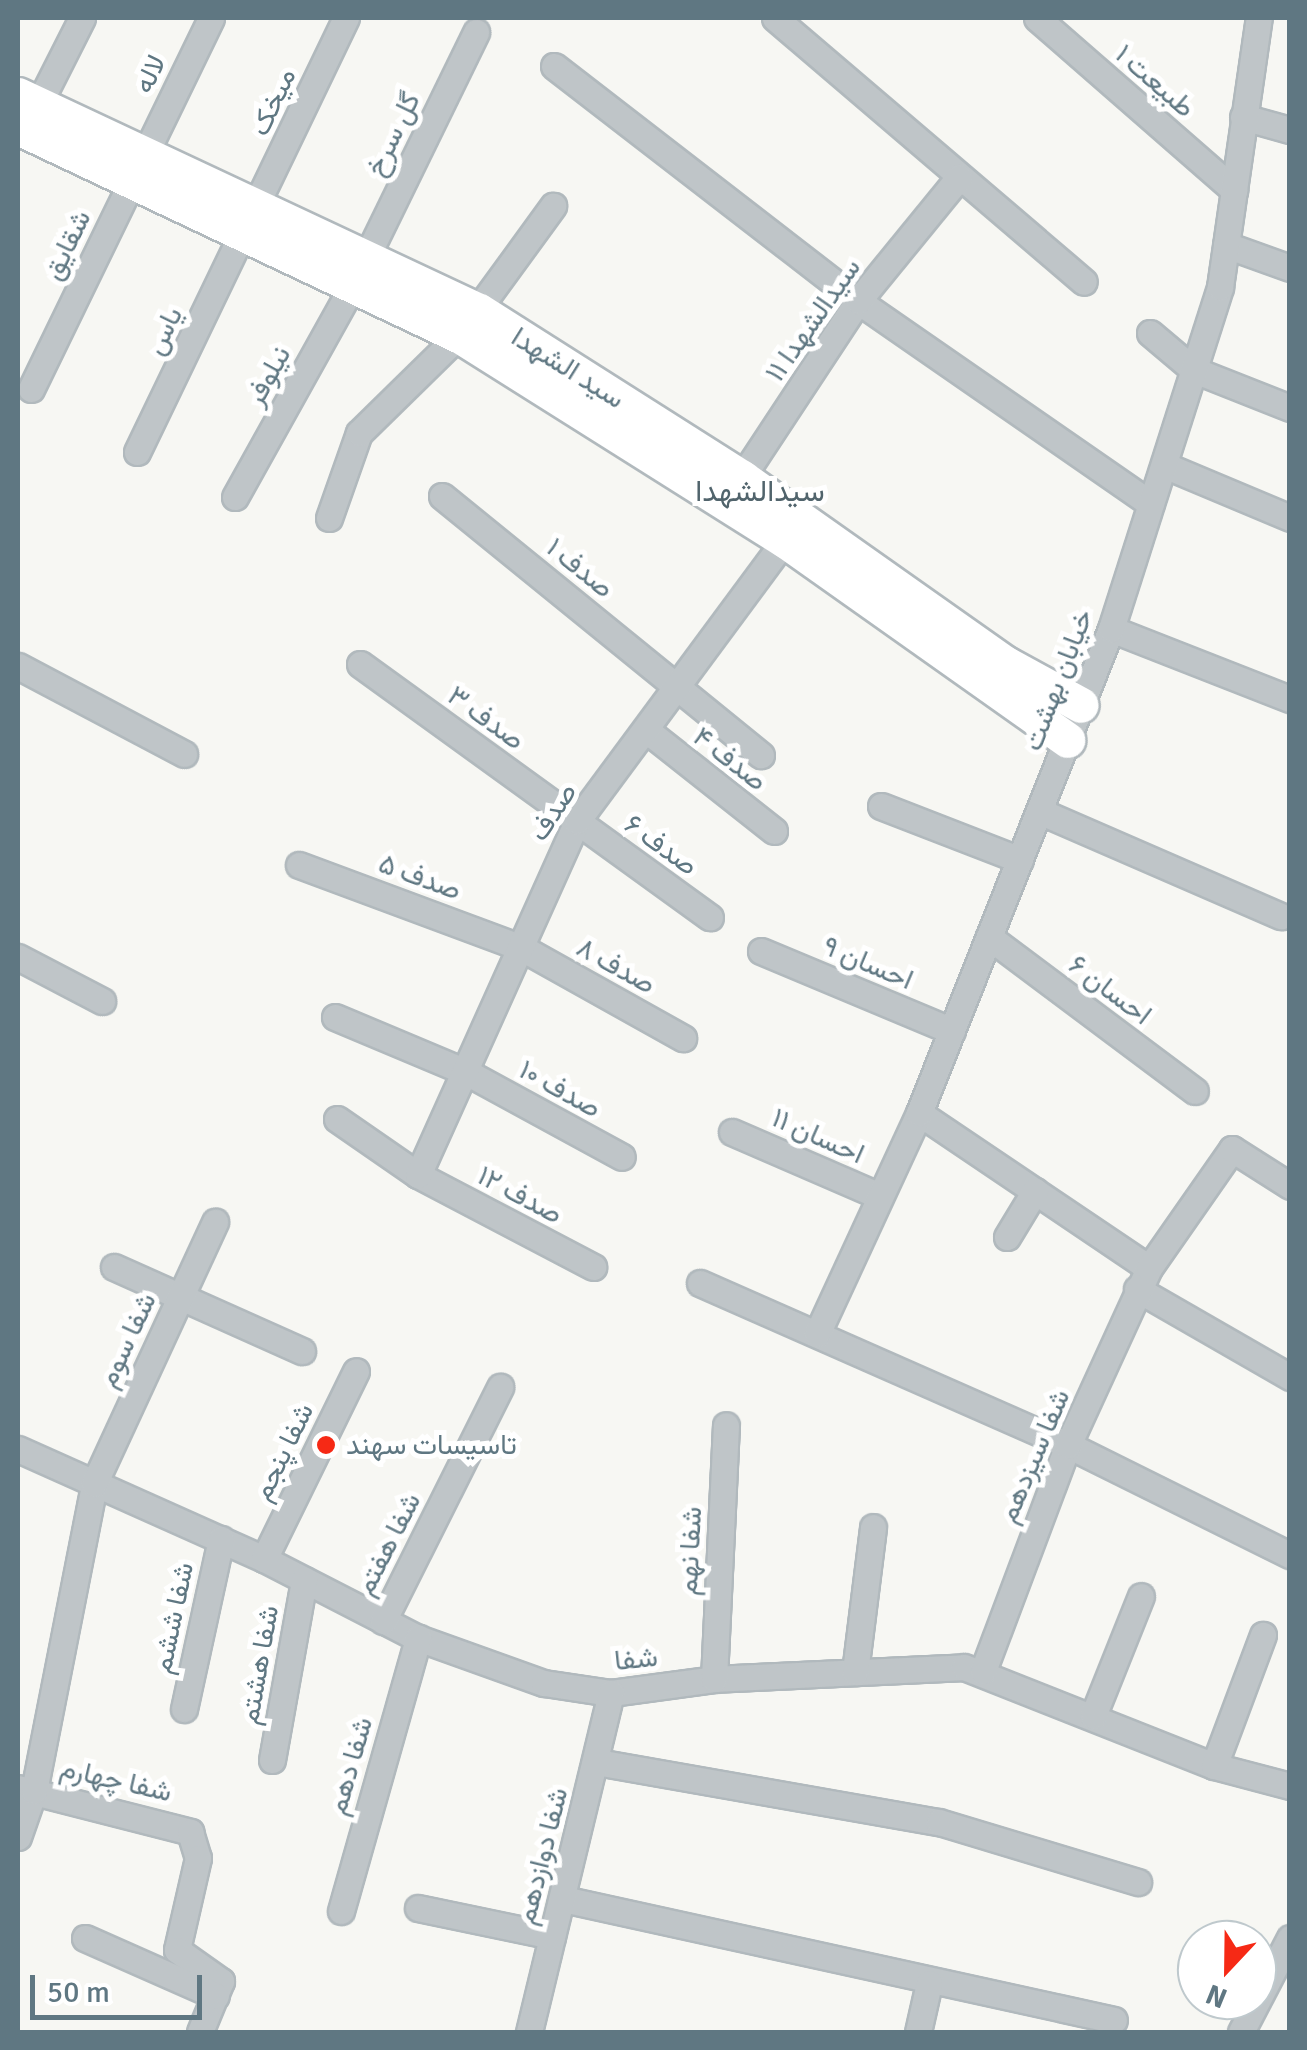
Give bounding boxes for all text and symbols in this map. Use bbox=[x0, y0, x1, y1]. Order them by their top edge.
street label: طبیعت ۱ bbox=[1108, 37, 1202, 125]
street label: لاله bbox=[126, 49, 174, 99]
street label: میخک bbox=[243, 63, 303, 141]
street label: گل سرخ bbox=[358, 87, 428, 181]
street label: شقایق bbox=[36, 205, 98, 285]
street label: سیدالشهدا ۱۱ bbox=[758, 252, 868, 388]
street label: یاس bbox=[138, 302, 190, 360]
street label: سید الشهدا bbox=[505, 320, 631, 416]
street label: نیلوفر bbox=[238, 340, 298, 412]
district label: سیدالشهدا bbox=[695, 474, 825, 510]
street label: صدف ۱ bbox=[540, 531, 620, 605]
street label: خیابان بهشت bbox=[1016, 605, 1100, 755]
street label: صدف ۳ bbox=[441, 679, 531, 757]
street label: صدف ۴ bbox=[686, 720, 774, 798]
street label: صدف bbox=[522, 777, 584, 847]
street label: صدف ۶ bbox=[618, 807, 704, 883]
street label: صدف ۵ bbox=[374, 847, 466, 907]
street label: احسان ۹ bbox=[818, 929, 918, 997]
street label: صدف ۸ bbox=[571, 931, 661, 1001]
street label: احسان ۶ bbox=[1062, 948, 1158, 1032]
street label: صدف ۱۰ bbox=[513, 1053, 607, 1125]
street label: احسان ۱۱ bbox=[767, 1101, 869, 1171]
street label: صدف ۱۲ bbox=[472, 1159, 568, 1231]
street label: شفا سوم bbox=[90, 1287, 164, 1393]
street label: شفا سیزدهم bbox=[991, 1384, 1077, 1528]
street label: شفا پنجم bbox=[245, 1398, 321, 1506]
place label: تاسیسات سهند bbox=[346, 1428, 517, 1462]
marker: تاسیسات سهند bbox=[315, 1434, 337, 1456]
street label: شفا هفتم bbox=[348, 1487, 428, 1601]
street label: شفا نهم bbox=[671, 1506, 709, 1596]
street label: شفا ششم bbox=[145, 1559, 201, 1677]
street label: شفا هشتم bbox=[232, 1603, 286, 1727]
street label: شفا bbox=[613, 1640, 659, 1678]
street label: شفا دهم bbox=[320, 1713, 380, 1819]
street label: شفا چهارم bbox=[57, 1751, 175, 1809]
street label: شفا دوازدهم bbox=[509, 1784, 575, 1928]
north arrow bbox=[1177, 1920, 1277, 2020]
scale bar bbox=[35, 1955, 208, 2017]
text: 50 m bbox=[47, 1974, 110, 2011]
text: N bbox=[1201, 1977, 1232, 2015]

